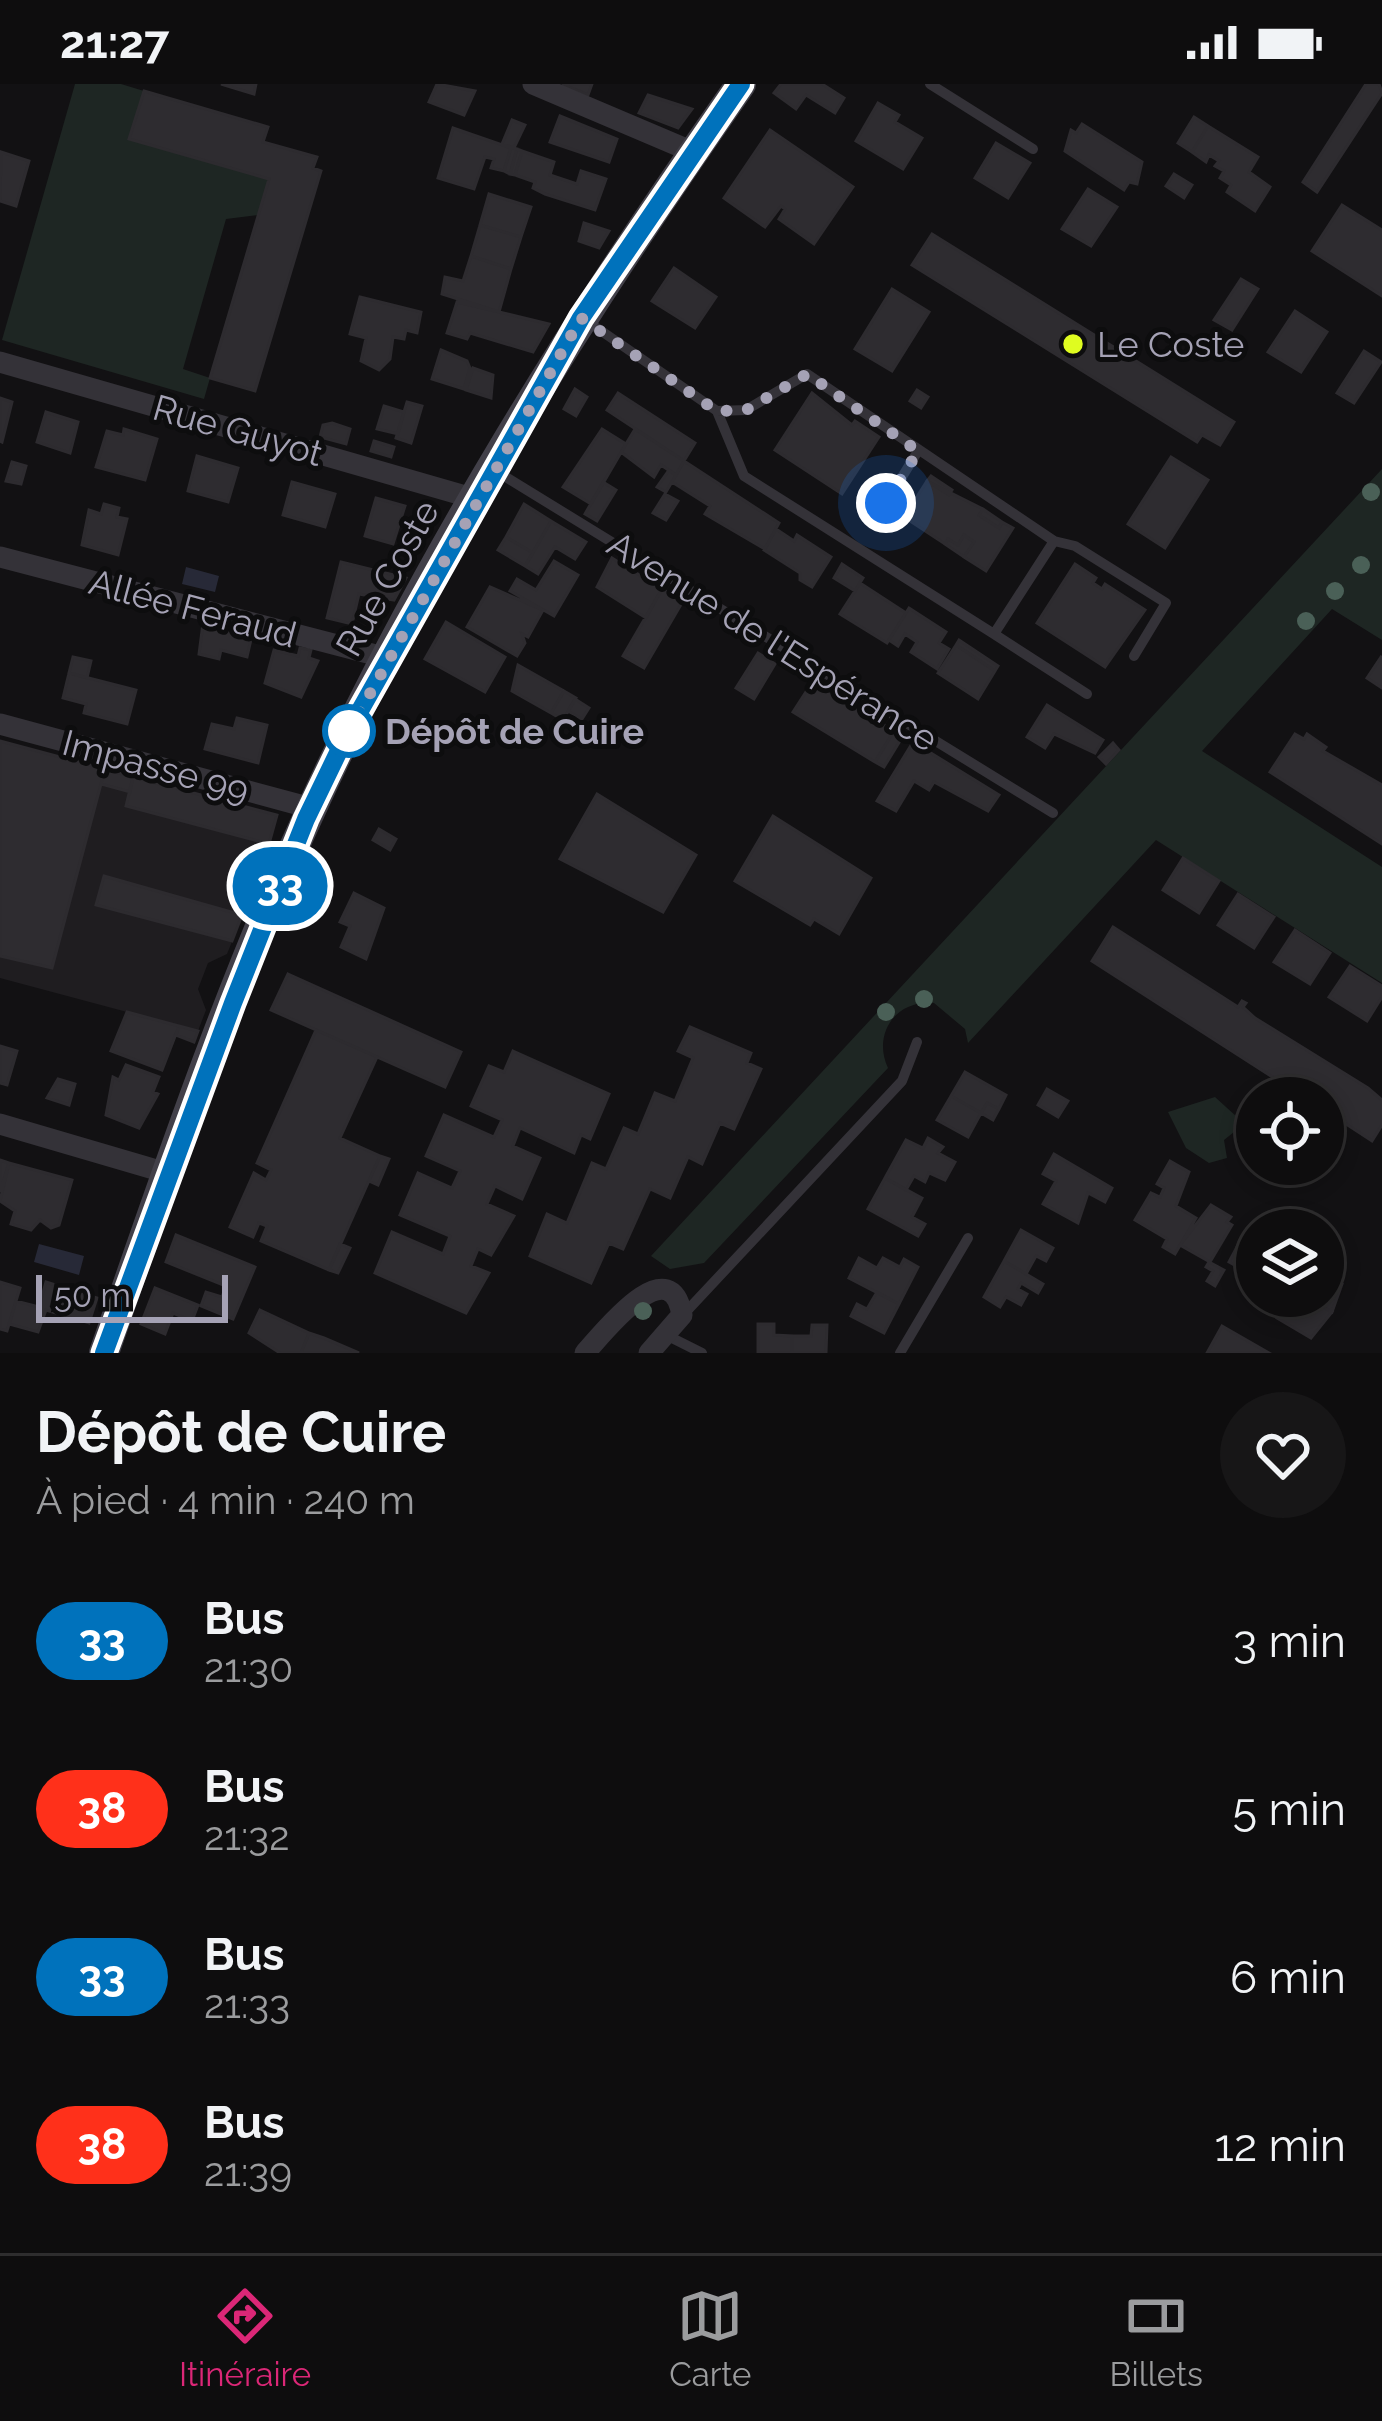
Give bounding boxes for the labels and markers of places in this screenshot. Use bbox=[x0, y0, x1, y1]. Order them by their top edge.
place label: Le Coste bbox=[1097, 323, 1244, 365]
marker: Le Coste bbox=[1060, 331, 1086, 357]
marker: Dépôt de Cuire bbox=[324, 706, 374, 756]
place label: Dépôt de Cuire bbox=[385, 710, 644, 752]

